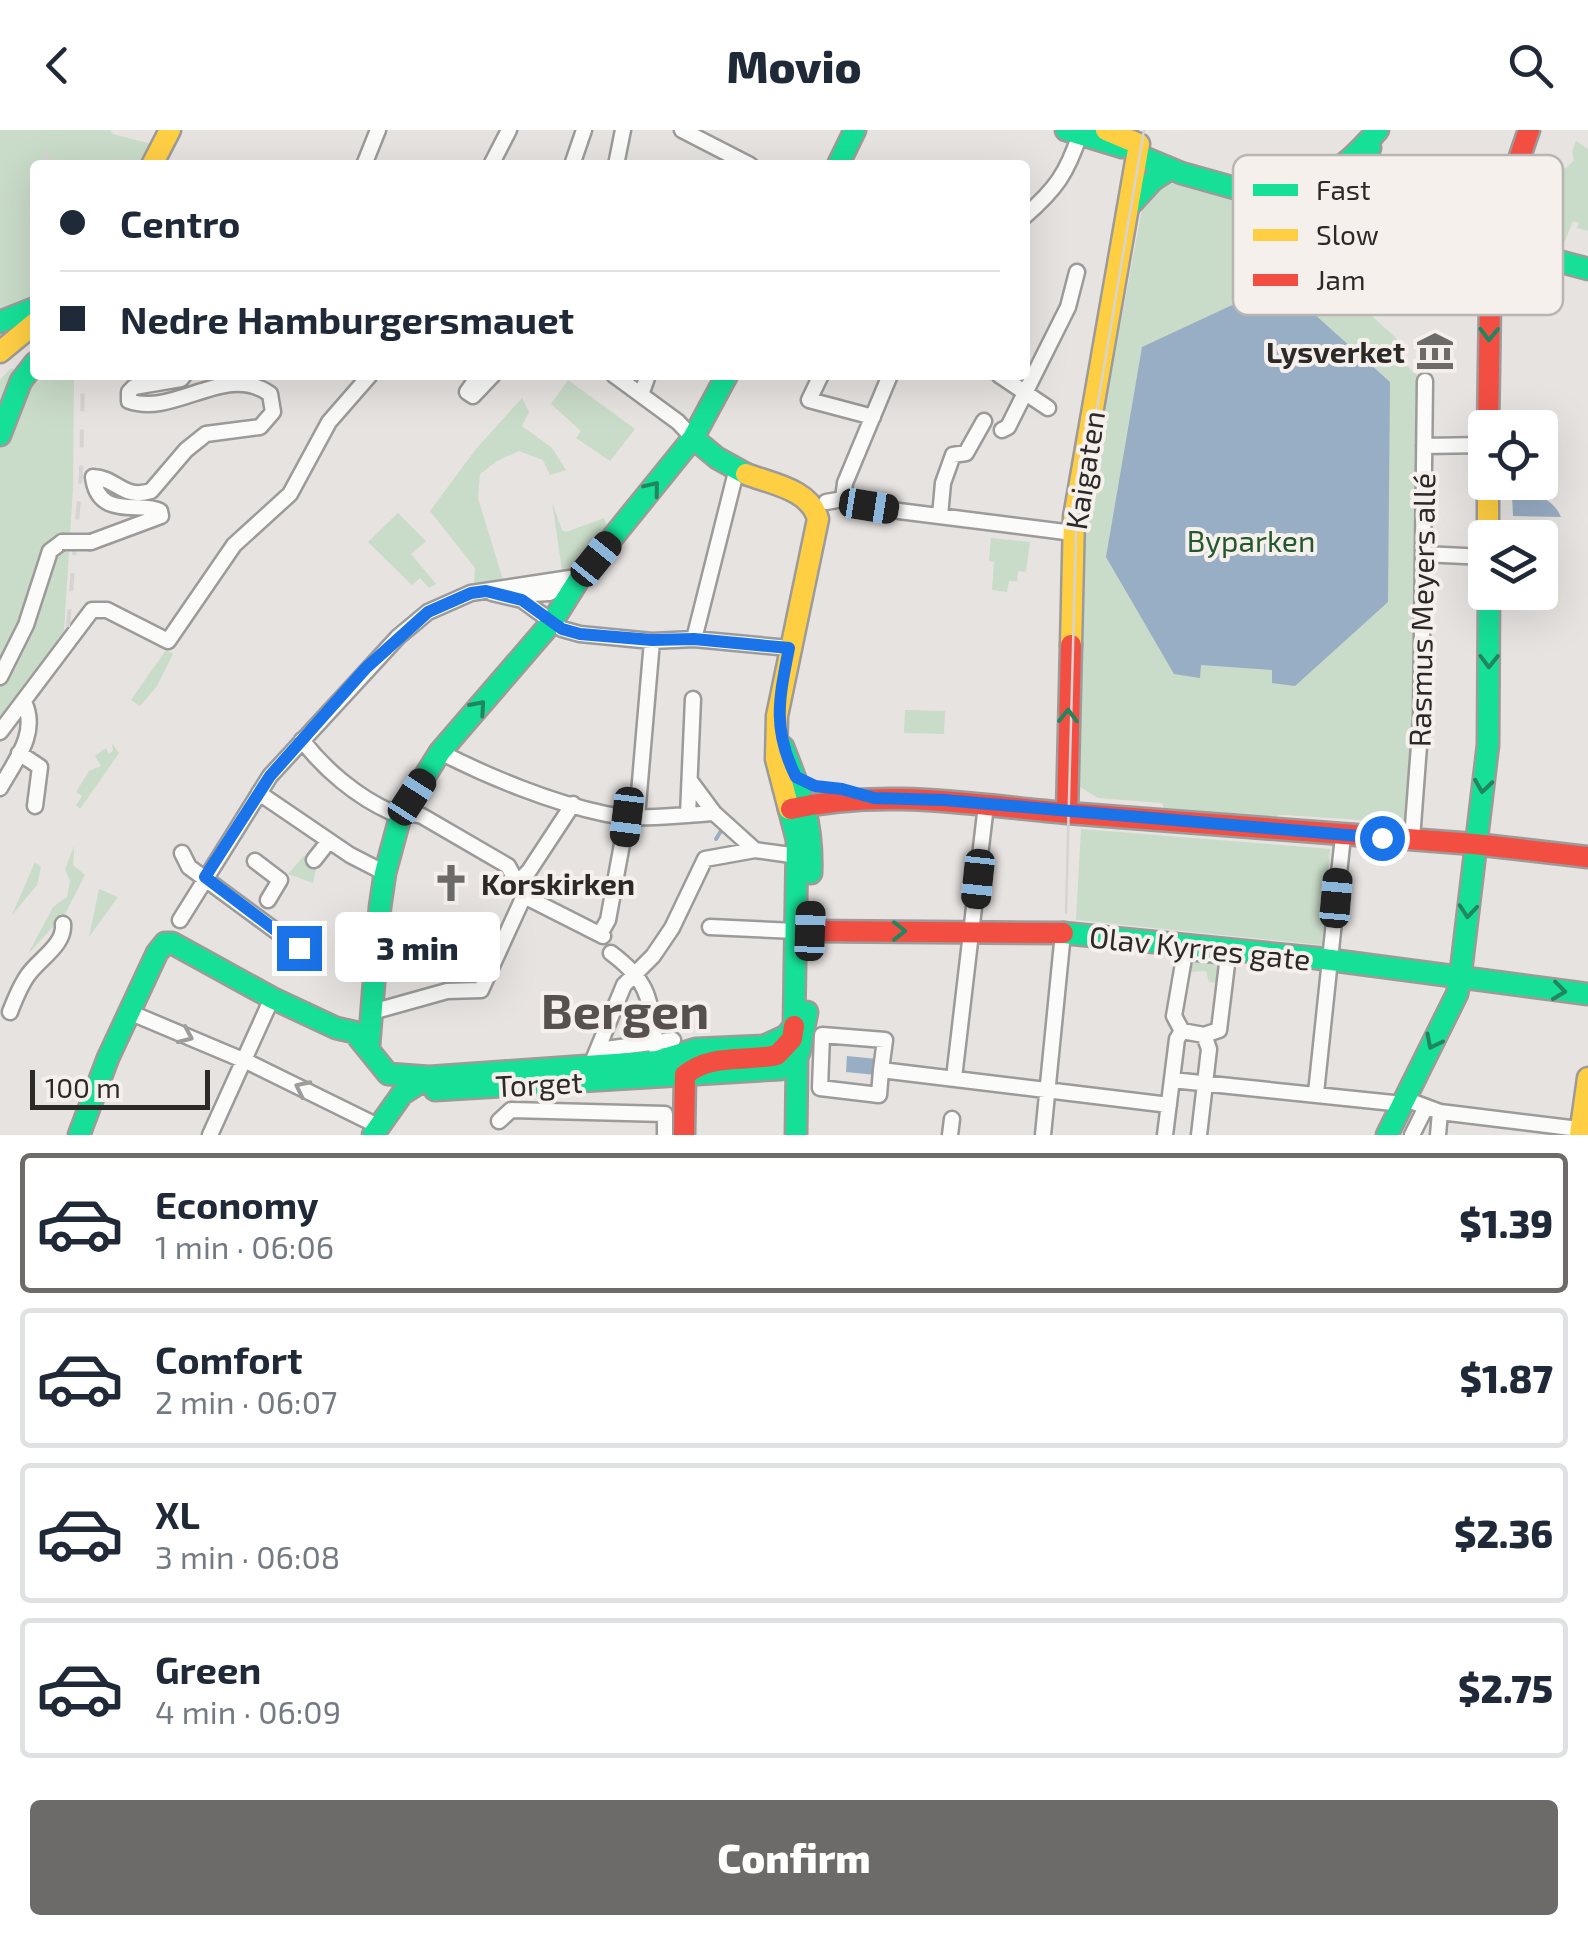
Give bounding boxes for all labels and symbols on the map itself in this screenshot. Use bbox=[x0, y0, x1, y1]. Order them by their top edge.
legend bbox=[1233, 155, 1563, 315]
text: Fast bbox=[1316, 172, 1371, 206]
text: Slow bbox=[1316, 217, 1379, 251]
text: Jam bbox=[1316, 262, 1365, 296]
one-way arrow bbox=[1479, 327, 1500, 343]
museum icon: Lysverket bbox=[1414, 330, 1456, 372]
place label: Lysverket bbox=[1266, 333, 1405, 370]
street label: Kaigaten bbox=[1057, 408, 1111, 532]
street label: Rasmus Meyers allé bbox=[1401, 473, 1441, 747]
one-way arrow bbox=[641, 482, 659, 500]
car bbox=[837, 486, 901, 526]
park label: Byparken bbox=[1187, 522, 1315, 558]
car bbox=[565, 526, 627, 592]
one-way arrow bbox=[1478, 654, 1500, 669]
one-way arrow bbox=[467, 700, 485, 718]
one-way arrow bbox=[1058, 707, 1079, 723]
car bbox=[383, 764, 441, 830]
one-way arrow bbox=[1474, 778, 1495, 795]
car bbox=[608, 785, 646, 849]
route start bbox=[1360, 816, 1405, 861]
car bbox=[960, 848, 996, 910]
church icon: Korskirken bbox=[430, 862, 472, 904]
place label: Korskirken bbox=[481, 865, 635, 901]
car bbox=[1318, 867, 1354, 929]
car bbox=[794, 900, 826, 962]
one-way arrow bbox=[1457, 904, 1479, 920]
callout: 3 min bbox=[334, 913, 499, 983]
street label: Olav Kyrres gate bbox=[1088, 917, 1312, 977]
one-way arrow bbox=[892, 920, 908, 942]
route end bbox=[277, 926, 322, 971]
district label: Bergen bbox=[541, 979, 709, 1039]
one-way arrow bbox=[1551, 980, 1567, 1001]
one-way arrow bbox=[176, 1024, 194, 1044]
one-way arrow bbox=[1425, 1032, 1445, 1050]
street label: Torget bbox=[495, 1063, 583, 1103]
scale bar bbox=[30, 1065, 210, 1110]
one-way arrow bbox=[294, 1080, 312, 1100]

